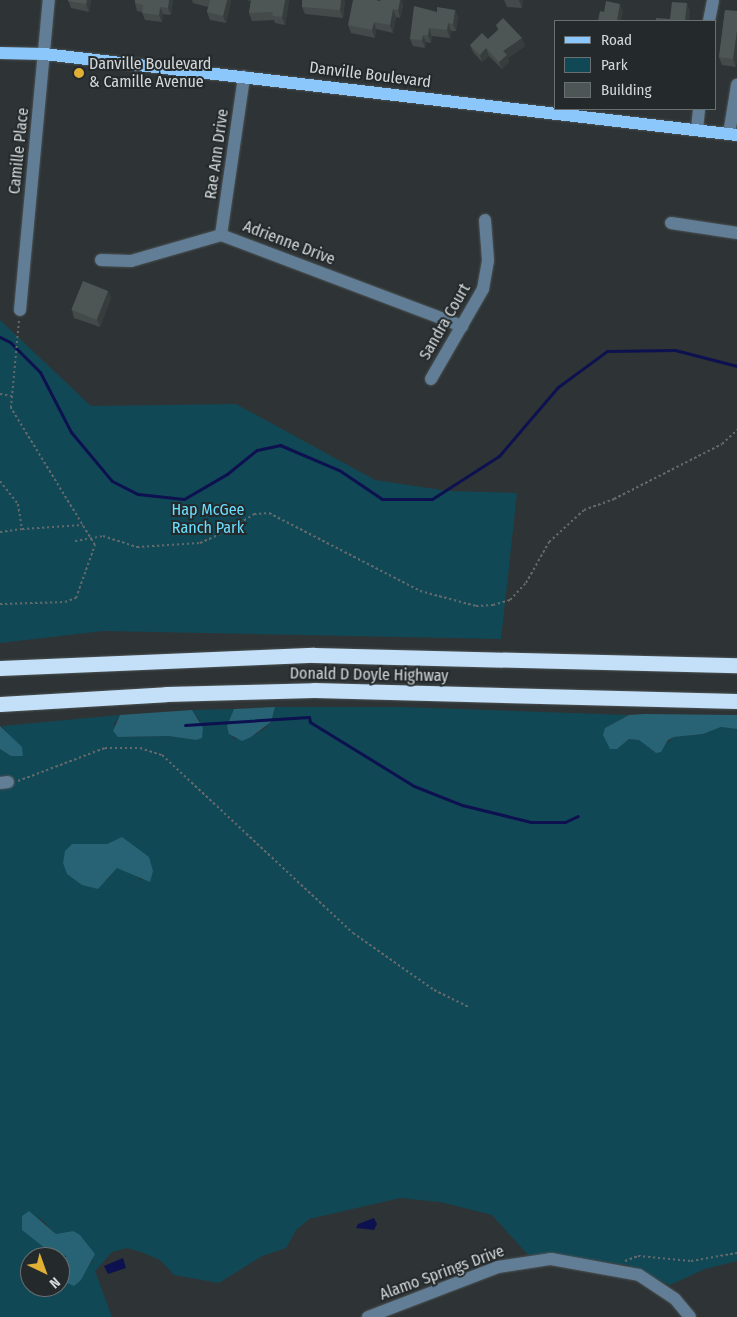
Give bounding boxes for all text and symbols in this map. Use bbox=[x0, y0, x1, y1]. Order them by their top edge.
legend bbox=[554, 20, 717, 110]
text: Road bbox=[601, 31, 632, 49]
place label: Danville Boulevard & Camille Avenue bbox=[89, 54, 211, 92]
text: Park bbox=[601, 56, 628, 74]
street label: Danville Boulevard bbox=[308, 58, 432, 92]
marker: Danville Boulevard & Camille Avenue bbox=[73, 67, 85, 79]
text: Building bbox=[601, 81, 652, 99]
street label: Camille Place bbox=[5, 107, 33, 195]
street label: Rae Ann Drive bbox=[201, 108, 233, 200]
street label: Adrienne Drive bbox=[240, 217, 338, 269]
street label: Sandra Court bbox=[415, 280, 475, 364]
park label: Hap McGee Ranch Park bbox=[171, 500, 245, 538]
street label: Donald D Doyle Highway bbox=[290, 664, 448, 686]
street label: Alamo Springs Drive bbox=[377, 1242, 507, 1304]
north arrow bbox=[20, 1247, 70, 1297]
text: N bbox=[46, 1274, 64, 1292]

